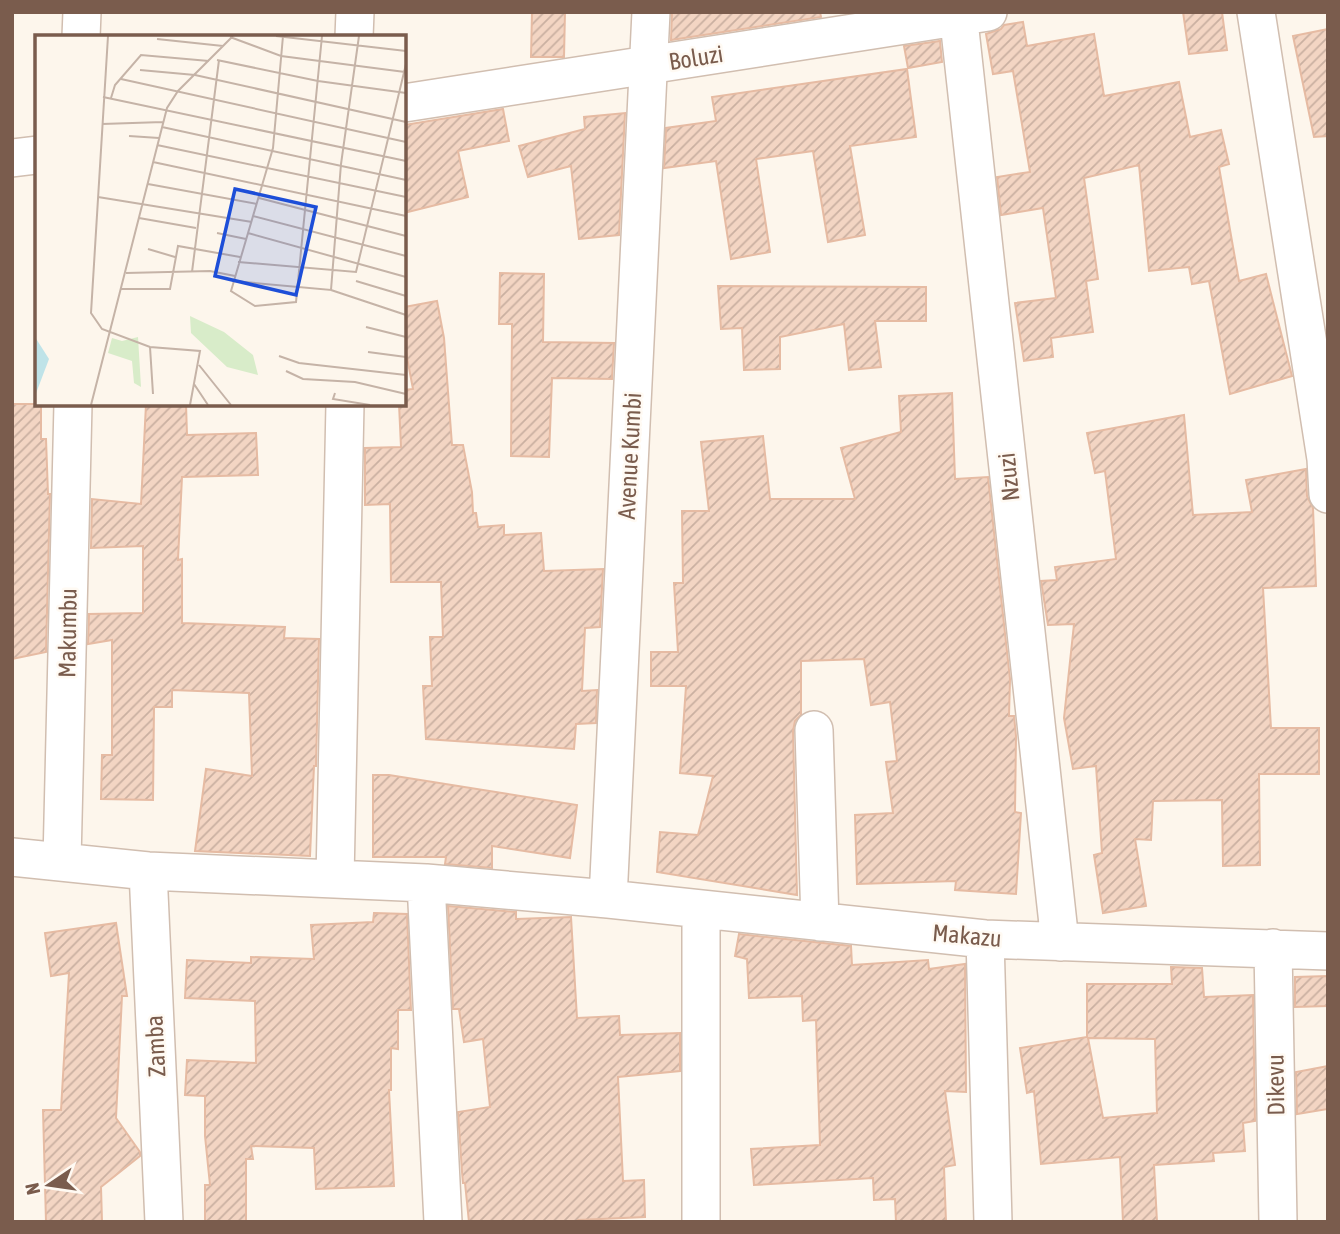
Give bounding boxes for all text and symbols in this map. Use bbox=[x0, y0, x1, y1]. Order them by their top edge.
inset map bbox=[35, 35, 406, 406]
street label: Boluzi bbox=[667, 40, 725, 75]
street label: Avenue Kumbi bbox=[613, 392, 646, 520]
street label: Nzuzi bbox=[993, 451, 1024, 503]
street label: Makumbu bbox=[53, 588, 82, 678]
street label: Makazu bbox=[931, 919, 1003, 952]
street label: Zamba bbox=[140, 1014, 171, 1078]
street label: Dikevu bbox=[1261, 1054, 1290, 1116]
north arrow bbox=[14, 1150, 84, 1220]
text: N bbox=[20, 1181, 44, 1197]

